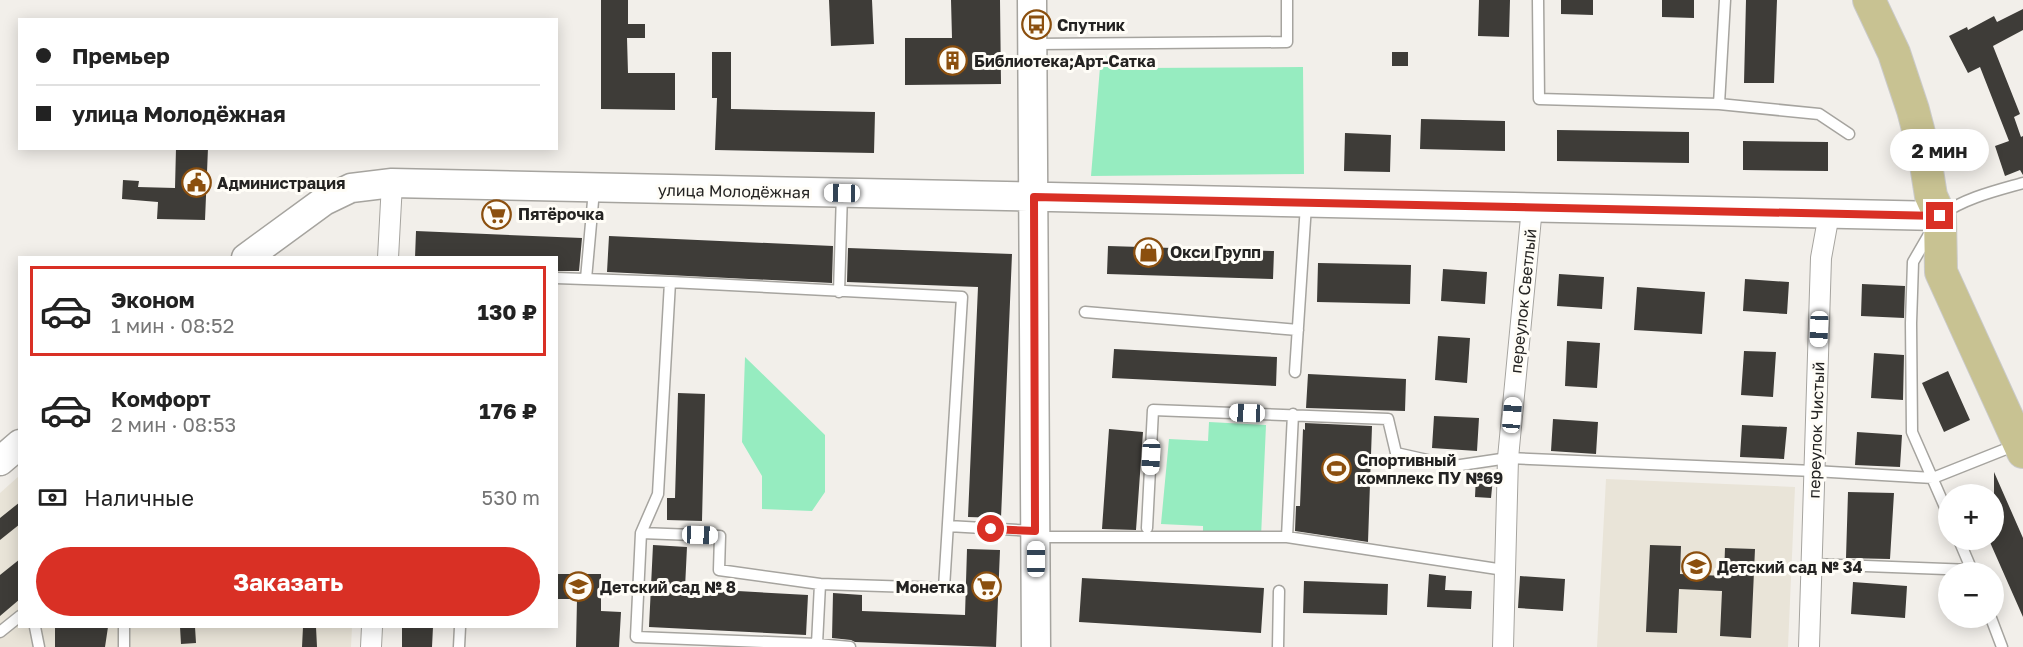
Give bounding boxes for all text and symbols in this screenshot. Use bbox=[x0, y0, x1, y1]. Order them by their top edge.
bus stop icon: Спутник bbox=[1020, 9, 1052, 41]
place label: Спутник bbox=[1057, 15, 1126, 35]
text: Премьер bbox=[72, 42, 170, 69]
building icon: Библиотека;Арт-Сатка bbox=[937, 45, 969, 77]
place label: Библиотека;Арт-Сатка bbox=[974, 51, 1156, 71]
text: улица Молодёжная bbox=[72, 100, 286, 127]
callout: 2 мин bbox=[1890, 129, 1990, 171]
text: 2 мин bbox=[1912, 138, 1968, 162]
public building icon: Администрация bbox=[180, 167, 212, 199]
place label: Администрация bbox=[217, 173, 345, 193]
street label: улица Молодёжная bbox=[658, 180, 810, 202]
car bbox=[824, 184, 860, 202]
supermarket icon: Пятёрочка bbox=[481, 198, 513, 230]
route end bbox=[1926, 202, 1953, 229]
place label: Пятёрочка bbox=[518, 204, 604, 224]
street label: переулок Светлый bbox=[1505, 228, 1541, 374]
shop icon: Окси Групп bbox=[1133, 236, 1165, 268]
place label: Окси Групп bbox=[1170, 242, 1261, 262]
icon: car bbox=[39, 284, 93, 338]
text: Эконом bbox=[111, 286, 195, 313]
text: 130 ₽ bbox=[478, 298, 537, 325]
car bbox=[1809, 311, 1829, 347]
text: 1 мин · 08:52 bbox=[111, 313, 234, 337]
street label: переулок Чистый bbox=[1804, 361, 1828, 499]
icon: car bbox=[39, 383, 93, 437]
text: Комфорт bbox=[111, 385, 211, 412]
car bbox=[1501, 396, 1523, 434]
text: 176 ₽ bbox=[479, 397, 537, 424]
car bbox=[1229, 403, 1265, 423]
text: 2 мин · 08:53 bbox=[111, 412, 236, 436]
car bbox=[1141, 439, 1161, 475]
place label: Спортивный комплекс ПУ №69 bbox=[1357, 450, 1503, 488]
sports icon: Спортивный комплекс ПУ №69 bbox=[1320, 453, 1352, 485]
icon: cash bbox=[36, 481, 69, 514]
text: Наличные bbox=[84, 484, 194, 511]
map controls bbox=[1938, 484, 2004, 628]
button: + bbox=[1938, 484, 2004, 550]
text: 530 m bbox=[482, 485, 540, 509]
route start bbox=[977, 515, 1004, 542]
car bbox=[682, 525, 718, 545]
car bbox=[1027, 541, 1045, 577]
button: Заказать bbox=[36, 547, 540, 616]
school or university icon: Детский сад № 34 bbox=[1680, 551, 1712, 583]
place label: Детский сад № 34 bbox=[1717, 557, 1862, 577]
button: − bbox=[1938, 562, 2004, 628]
school or university icon: Детский сад № 8 bbox=[563, 571, 595, 603]
supermarket icon: Монетка bbox=[970, 571, 1002, 603]
place label: Детский сад № 8 bbox=[600, 577, 736, 597]
place label: Монетка bbox=[895, 577, 965, 597]

